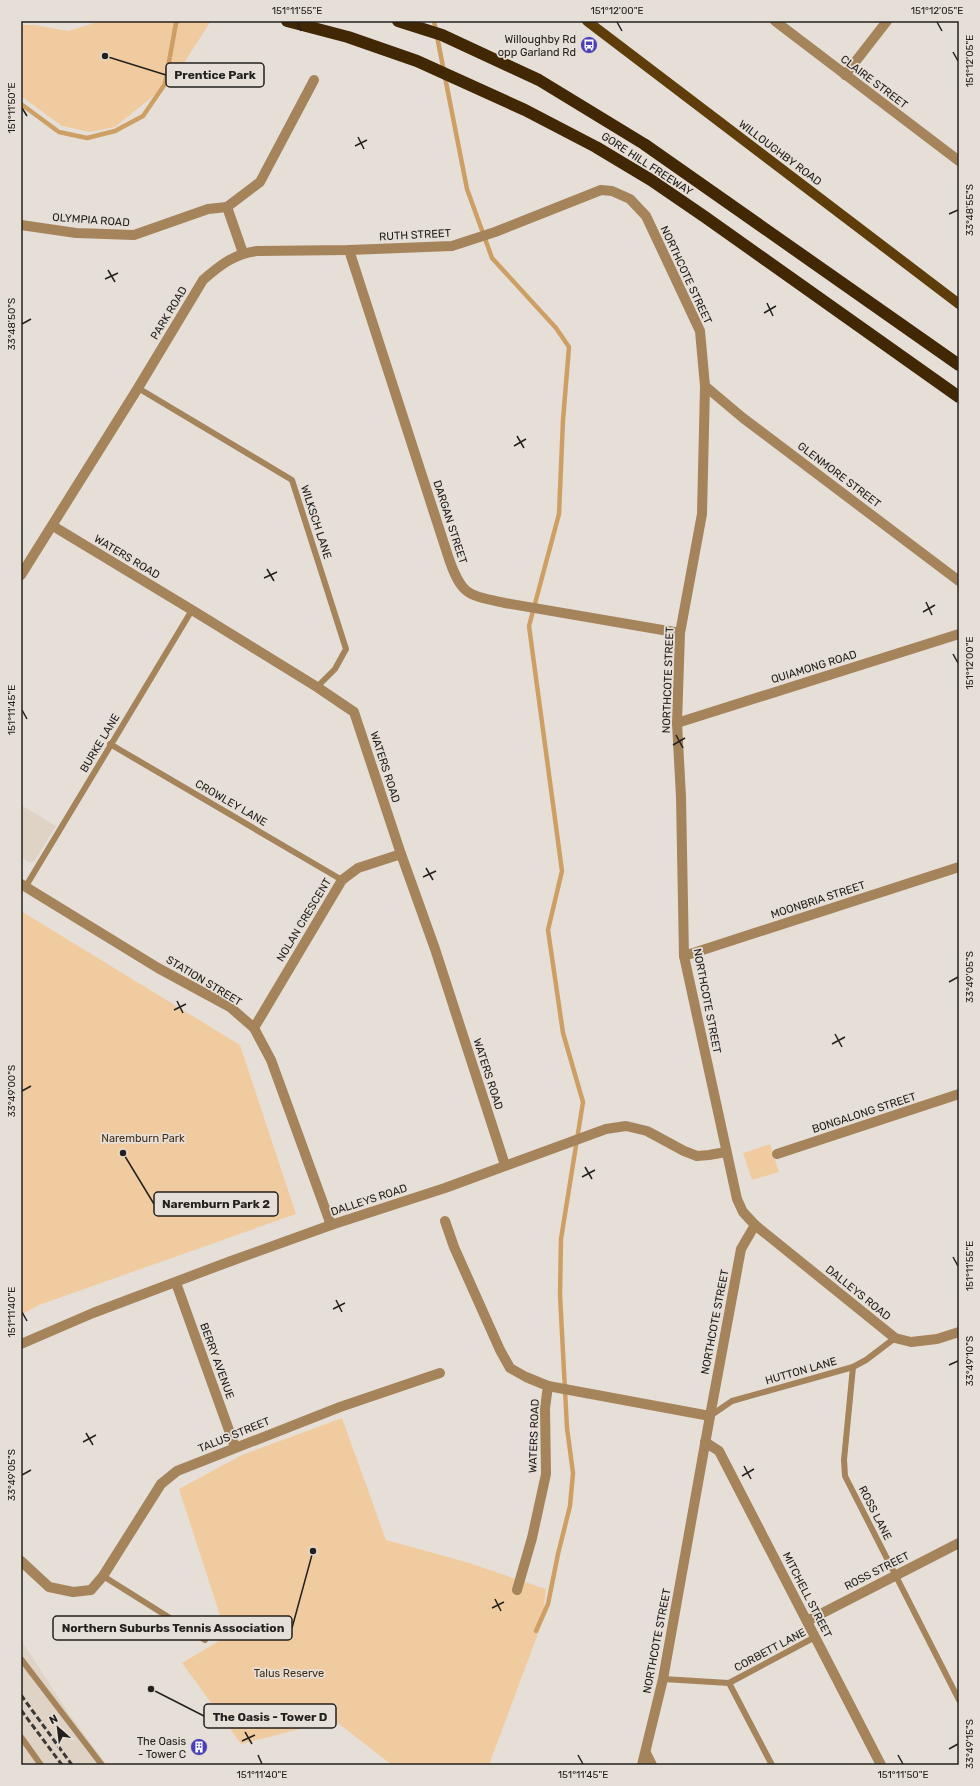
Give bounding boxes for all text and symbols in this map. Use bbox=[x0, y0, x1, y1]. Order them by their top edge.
text: 151°11'55"E bbox=[272, 5, 322, 17]
text: 151°12'00"E bbox=[590, 5, 644, 17]
text: 151°12'05"E bbox=[911, 5, 963, 17]
place label: Willoughby Rd opp Garland Rd bbox=[498, 33, 576, 59]
bus stop icon: Willoughby Rd opp Garland Rd bbox=[579, 35, 599, 55]
text: 151°12'05"E bbox=[964, 35, 976, 87]
street label: CLAIRE STREET bbox=[838, 53, 911, 112]
callout: Prentice Park bbox=[166, 63, 264, 87]
text: Prentice Park bbox=[174, 68, 256, 82]
text: 151°11'50"E bbox=[6, 82, 18, 134]
street label: WILLOUGHBY ROAD bbox=[736, 118, 824, 188]
street label: GORE HILL FREEWAY bbox=[599, 130, 695, 198]
text: 33°48'55"S bbox=[964, 184, 976, 236]
street label: OLYMPIA ROAD bbox=[52, 211, 130, 229]
street label: NORTHCOTE STREET bbox=[658, 224, 715, 327]
street label: RUTH STREET bbox=[379, 227, 452, 243]
street label: PARK ROAD bbox=[148, 284, 190, 342]
text: 33°48'50"S bbox=[6, 298, 18, 350]
street label: GLENMORE STREET bbox=[795, 439, 884, 511]
street label: DARGAN STREET bbox=[430, 479, 470, 566]
street label: WILKSCH LANE bbox=[298, 483, 334, 561]
street label: WATERS ROAD bbox=[92, 532, 162, 582]
street label: NORTHCOTE STREET bbox=[660, 626, 676, 734]
text: 151°12'00"E bbox=[964, 636, 976, 690]
street label: QUIAMONG ROAD bbox=[770, 648, 858, 686]
text: 151°11'45"E bbox=[6, 685, 18, 735]
street label: BURKE LANE bbox=[77, 711, 123, 775]
street label: WATERS ROAD bbox=[367, 730, 403, 804]
street label: CROWLEY LANE bbox=[193, 777, 270, 829]
street label: NOLAN CRESCENT bbox=[274, 875, 334, 964]
street label: MOONBRIA STREET bbox=[769, 878, 868, 921]
street label: NORTHCOTE STREET bbox=[690, 947, 724, 1055]
text: 33°49'05"S bbox=[964, 951, 976, 1003]
street label: STATION STREET bbox=[164, 953, 245, 1009]
street label: WATERS ROAD bbox=[470, 1037, 506, 1111]
text: 33°49'00"S bbox=[6, 1065, 18, 1117]
street label: BONGALONG STREET bbox=[810, 1090, 918, 1136]
park label: Naremburn Park bbox=[101, 1132, 185, 1145]
street label: DALLEYS ROAD bbox=[329, 1182, 409, 1218]
callout: Naremburn Park 2 bbox=[154, 1192, 278, 1216]
text: Naremburn Park 2 bbox=[162, 1197, 270, 1211]
text: 151°11'55"E bbox=[964, 1241, 976, 1291]
street label: DALLEYS ROAD bbox=[823, 1263, 893, 1323]
street label: NORTHCOTE STREET bbox=[698, 1268, 732, 1376]
text: 151°11'40"E bbox=[6, 1287, 18, 1337]
street label: BERRY AVENUE bbox=[197, 1321, 237, 1401]
text: 33°49'10"S bbox=[964, 1336, 976, 1386]
street label: HUTTON LANE bbox=[764, 1354, 839, 1387]
street label: WATERS ROAD bbox=[526, 1399, 542, 1473]
street label: TALUS STREET bbox=[196, 1414, 272, 1455]
text: 33°49'05"S bbox=[6, 1449, 18, 1501]
street label: ROSS LANE bbox=[856, 1484, 894, 1542]
street label: ROSS STREET bbox=[842, 1549, 912, 1593]
street label: MITCHELL STREET bbox=[780, 1550, 835, 1641]
street label: NORTHCOTE STREET bbox=[640, 1587, 674, 1695]
callout: Northern Suburbs Tennis Association bbox=[53, 1616, 292, 1640]
text: Northern Suburbs Tennis Association bbox=[62, 1621, 285, 1635]
street label: CORBETT LANE bbox=[732, 1626, 808, 1674]
park label: Talus Reserve bbox=[254, 1667, 324, 1680]
callout: The Oasis - Tower D bbox=[204, 1704, 336, 1728]
north arrow bbox=[38, 1708, 78, 1748]
text: The Oasis - Tower D bbox=[213, 1710, 328, 1724]
text: N bbox=[47, 1712, 60, 1727]
text: 33°49'15"S bbox=[964, 1719, 976, 1769]
place label: The Oasis - Tower C bbox=[137, 1735, 186, 1761]
building icon: The Oasis - Tower C bbox=[189, 1737, 209, 1757]
text: 151°11'40"E bbox=[237, 1769, 287, 1781]
text: 151°11'45"E bbox=[558, 1769, 608, 1781]
text: 151°11'50"E bbox=[877, 1769, 929, 1781]

